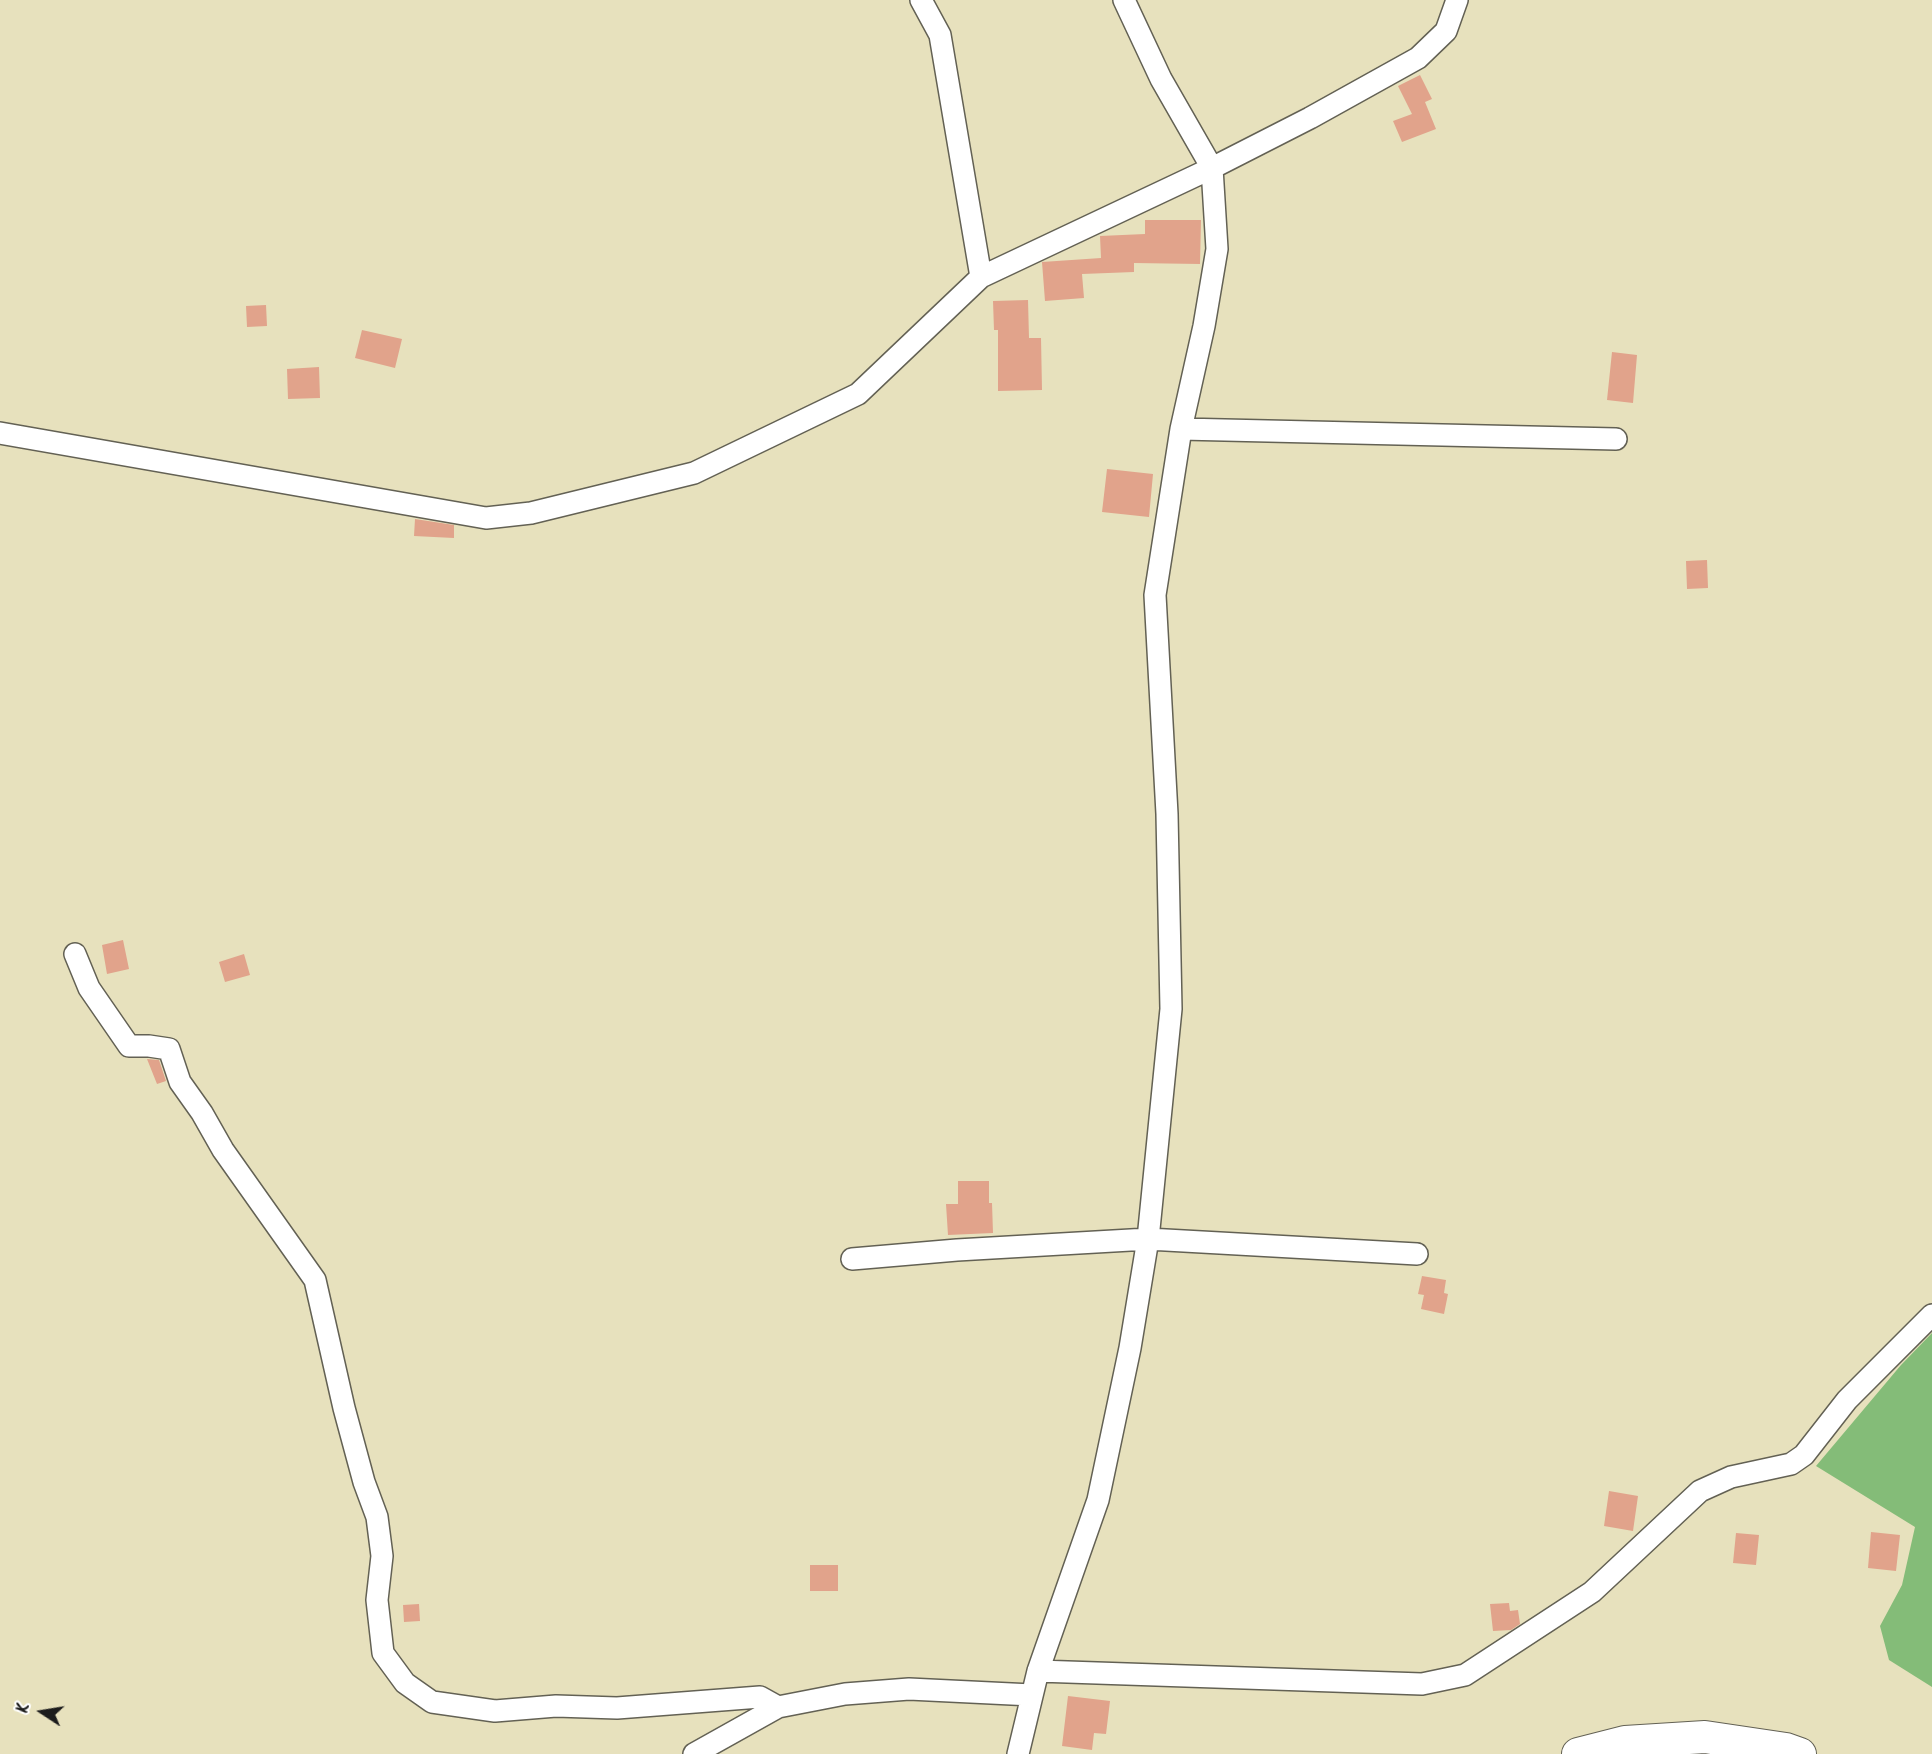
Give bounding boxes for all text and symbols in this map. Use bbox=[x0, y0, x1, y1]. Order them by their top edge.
north arrow bbox=[12, 1682, 72, 1742]
text: K bbox=[11, 1701, 37, 1715]

